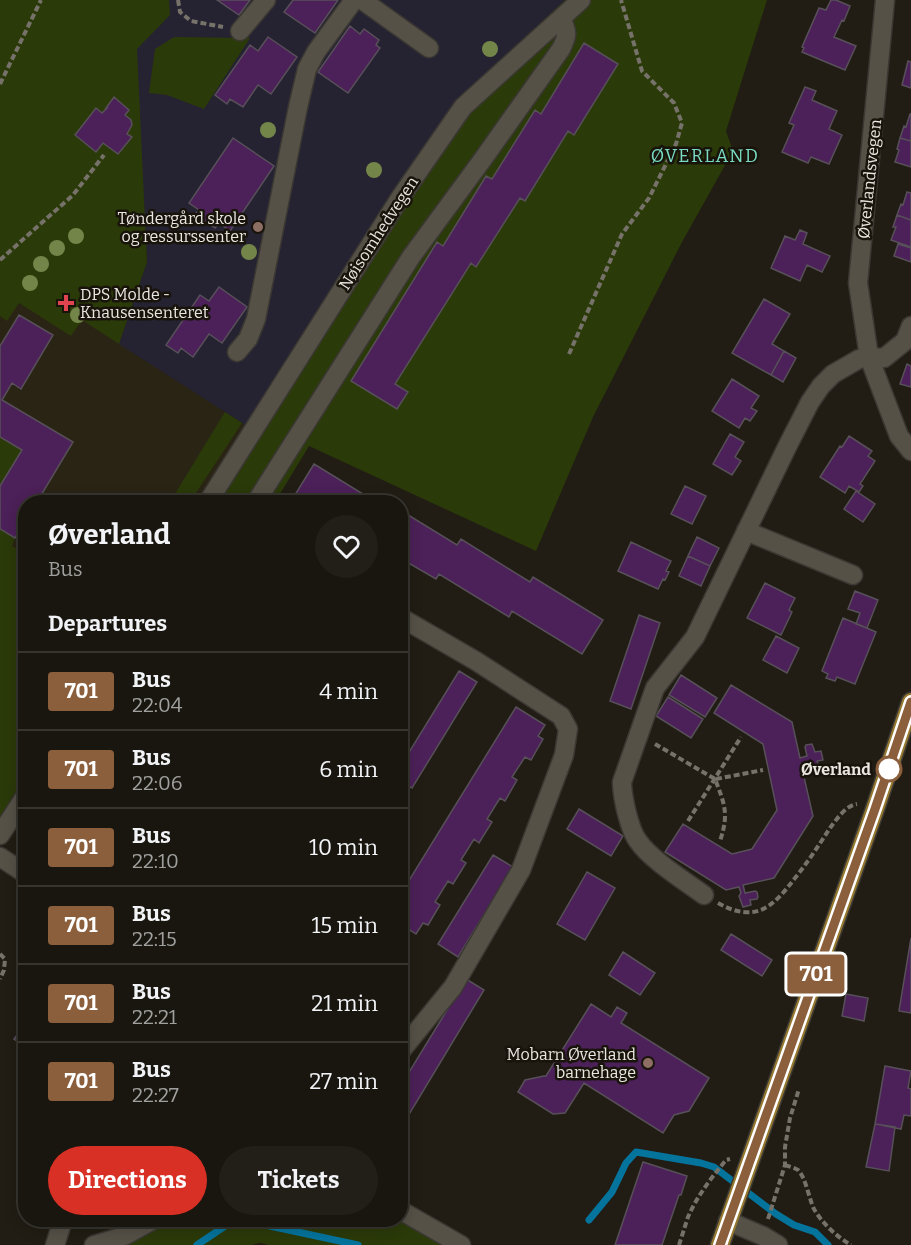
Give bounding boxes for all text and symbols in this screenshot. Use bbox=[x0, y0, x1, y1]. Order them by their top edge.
street label: Øverlandsvegen bbox=[854, 118, 885, 240]
district label: ØVERLAND bbox=[651, 145, 759, 167]
street label: Nøisomhedvegen bbox=[335, 173, 422, 293]
place label: Tøndergård skole og ressurssenter bbox=[117, 209, 246, 246]
marker: Tøndergård skole og ressurssenter bbox=[251, 220, 265, 234]
place label: DPS Molde - Knausensenteret bbox=[80, 285, 209, 322]
marker: DPS Molde - Knausensenteret bbox=[57, 294, 75, 312]
button: heart bbox=[315, 515, 378, 578]
text: Øverland bbox=[48, 518, 170, 551]
text: Bus bbox=[48, 557, 83, 581]
text: Departures bbox=[48, 610, 167, 637]
text: Bus bbox=[132, 666, 171, 693]
text: 701 bbox=[64, 678, 98, 704]
text: 4 min bbox=[319, 678, 378, 705]
text: 22:04 bbox=[132, 693, 182, 717]
text: Bus bbox=[132, 744, 171, 771]
text: 701 bbox=[64, 756, 98, 782]
text: 6 min bbox=[319, 756, 378, 783]
marker: Øverland bbox=[876, 756, 902, 782]
place label: Øverland bbox=[801, 760, 871, 779]
text: 22:06 bbox=[132, 771, 183, 795]
text: Bus bbox=[132, 822, 171, 849]
text: 701 bbox=[64, 834, 98, 860]
text: 10 min bbox=[309, 834, 378, 861]
text: 22:10 bbox=[132, 849, 179, 873]
text: Bus bbox=[132, 900, 171, 927]
text: 701 bbox=[64, 912, 98, 938]
text: 15 min bbox=[311, 912, 378, 939]
text: 22:15 bbox=[132, 927, 177, 951]
line badge: 701 bbox=[782, 954, 850, 994]
text: 701 bbox=[799, 961, 833, 987]
text: Bus bbox=[132, 978, 171, 1005]
text: 701 bbox=[64, 990, 98, 1016]
text: 21 min bbox=[311, 990, 378, 1017]
text: 22:21 bbox=[132, 1005, 177, 1029]
place label: Mobarn Øverland barnehage bbox=[507, 1045, 637, 1082]
text: Bus bbox=[132, 1056, 171, 1083]
marker: Mobarn Øverland barnehage bbox=[641, 1056, 655, 1070]
text: 701 bbox=[64, 1068, 98, 1094]
text: 27 min bbox=[309, 1068, 378, 1095]
text: 22:27 bbox=[132, 1083, 179, 1107]
button: Directions bbox=[48, 1146, 207, 1215]
button: Tickets bbox=[219, 1146, 378, 1215]

